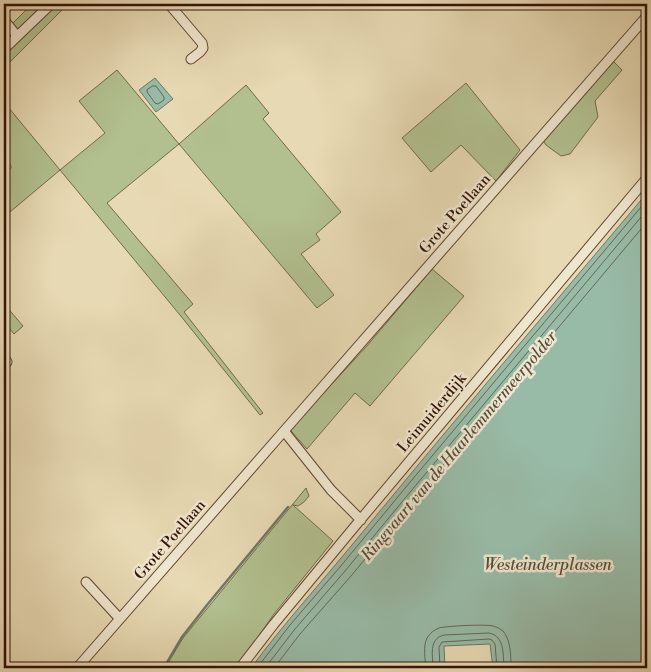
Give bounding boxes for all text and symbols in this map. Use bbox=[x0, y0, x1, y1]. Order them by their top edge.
street label: Grote Poellaan bbox=[415, 170, 495, 258]
water label: Ringvaart van de Haarlemmermeerpolder bbox=[356, 326, 562, 566]
street label: Leimuiderdijk bbox=[393, 369, 471, 456]
street label: Grote Poellaan bbox=[130, 496, 210, 584]
water label: Westeinderplassen bbox=[484, 555, 613, 575]

